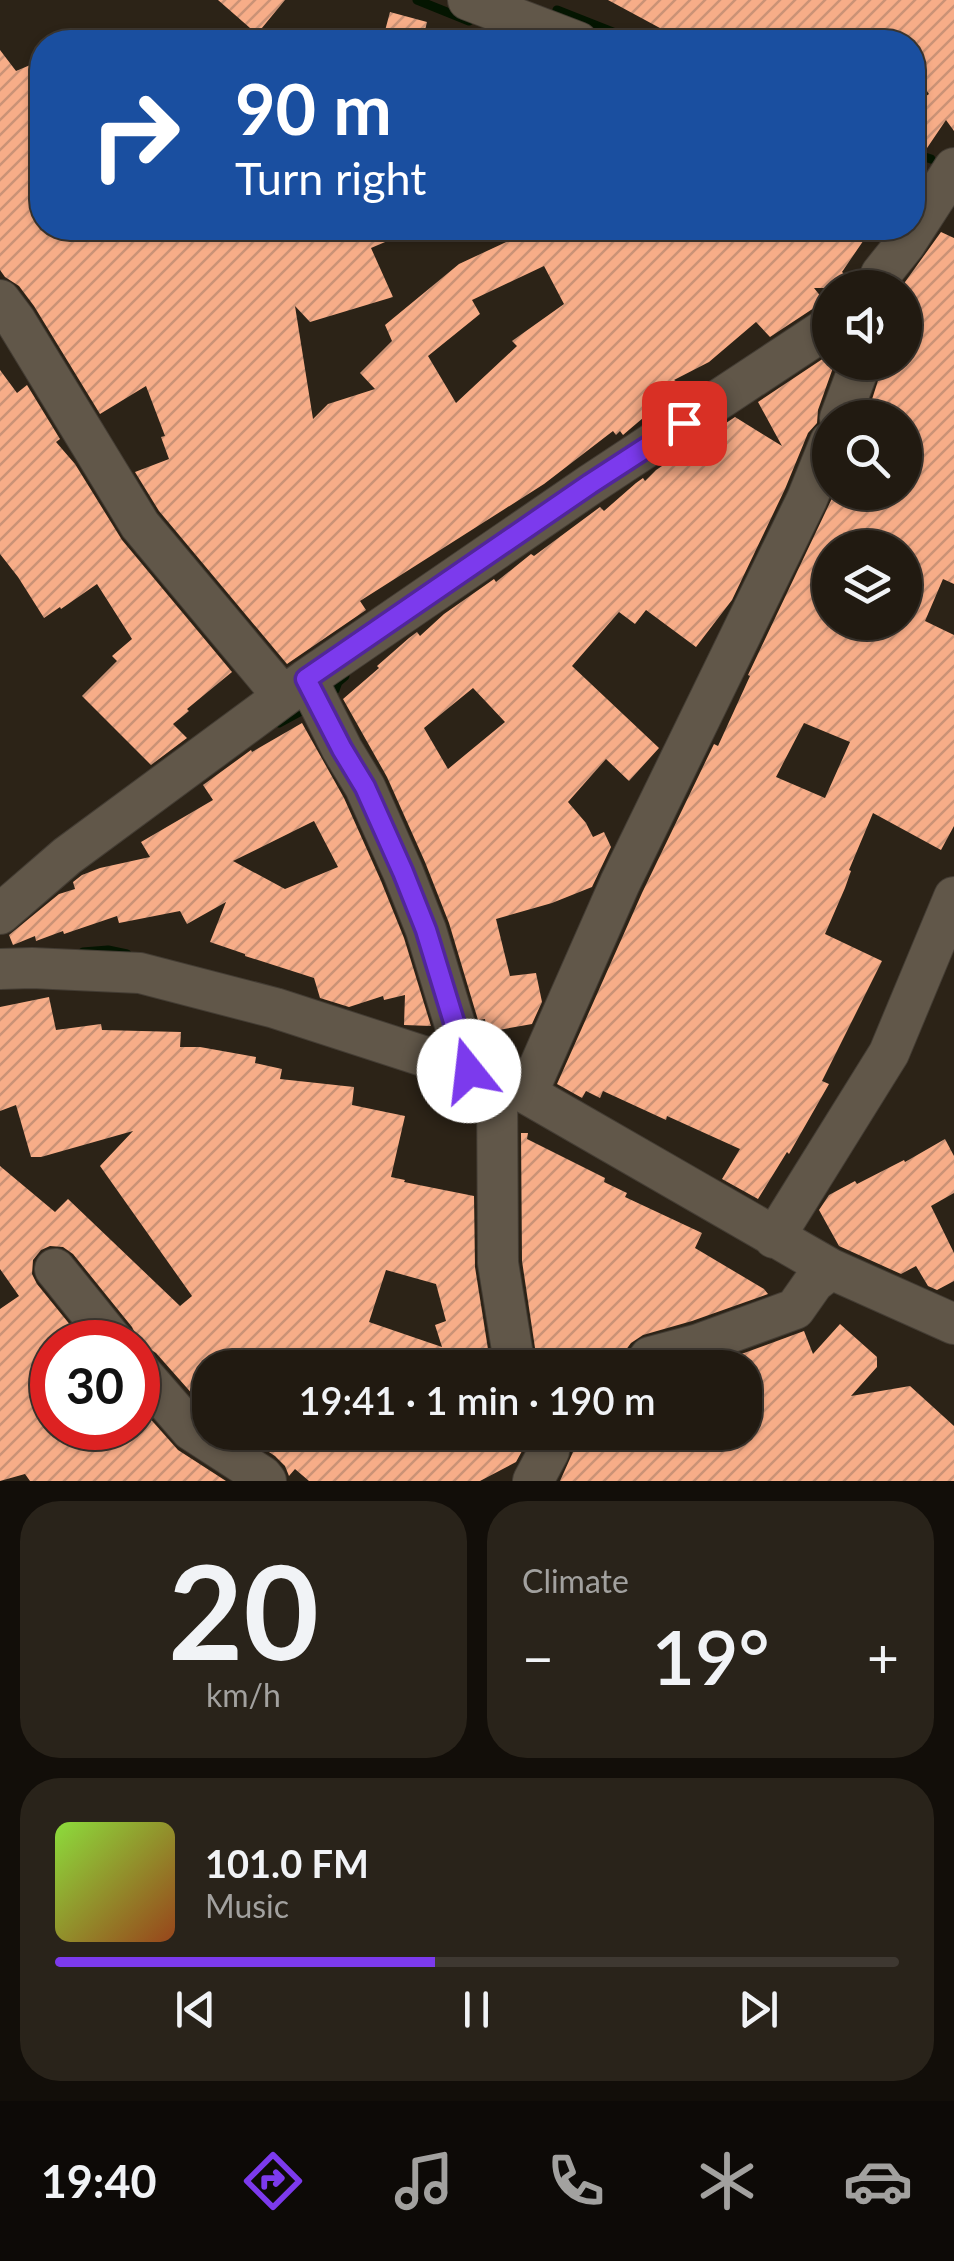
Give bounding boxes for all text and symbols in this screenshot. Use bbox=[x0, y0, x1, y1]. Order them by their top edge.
text: 90 m bbox=[235, 66, 392, 150]
icon: right bbox=[70, 70, 200, 200]
text: Turn right bbox=[235, 151, 426, 205]
map controls bbox=[812, 270, 922, 640]
button: sound bbox=[812, 270, 922, 380]
pin bbox=[642, 381, 727, 466]
icon: arrive bbox=[657, 396, 712, 451]
button: search bbox=[812, 400, 922, 510]
button: layers bbox=[812, 530, 922, 640]
position arrow bbox=[417, 1019, 521, 1123]
speed limit sign: 30 bbox=[30, 1320, 160, 1450]
text: 19:41 · 1 min · 190 m bbox=[299, 1377, 655, 1423]
text: 20 bbox=[168, 1532, 319, 1688]
text: Climate bbox=[522, 1561, 629, 1600]
text: 19° bbox=[651, 1611, 770, 1701]
text: − bbox=[522, 1624, 554, 1690]
text: + bbox=[867, 1624, 899, 1690]
text: km/h bbox=[206, 1675, 281, 1714]
text: 101.0 FM bbox=[205, 1840, 369, 1886]
text: Music bbox=[205, 1886, 289, 1925]
icon: previous bbox=[168, 1982, 223, 2037]
icon: pause bbox=[449, 1982, 504, 2037]
icon: next bbox=[731, 1982, 786, 2037]
icon: directions bbox=[238, 2146, 308, 2216]
icon: music bbox=[389, 2146, 459, 2216]
icon: phone bbox=[541, 2146, 611, 2216]
icon: climate bbox=[692, 2146, 762, 2216]
icon: car bbox=[843, 2146, 913, 2216]
text: 19:40 bbox=[41, 2154, 157, 2208]

